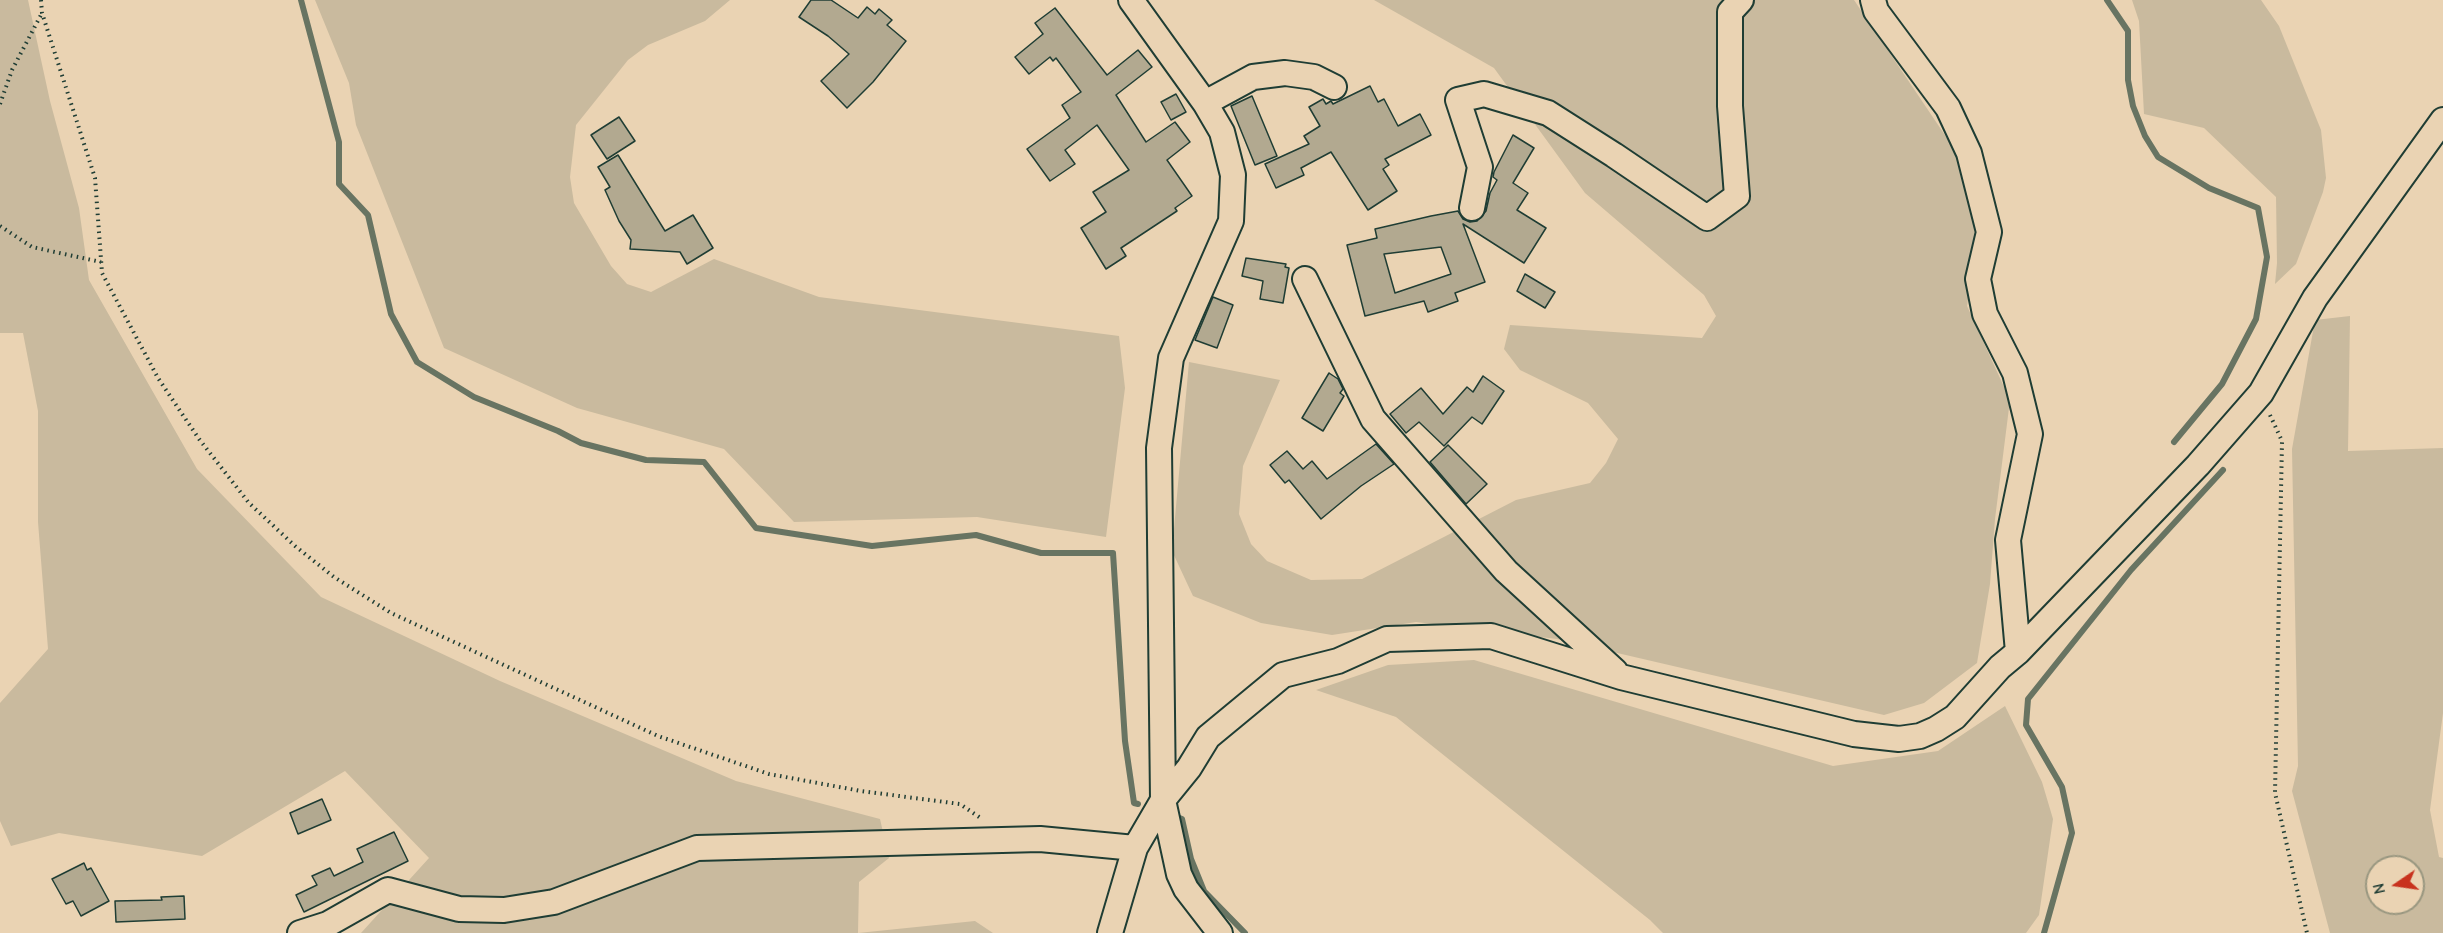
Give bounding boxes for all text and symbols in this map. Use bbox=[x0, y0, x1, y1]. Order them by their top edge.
north arrow bbox=[2365, 855, 2425, 915]
text: N bbox=[2369, 881, 2389, 896]

